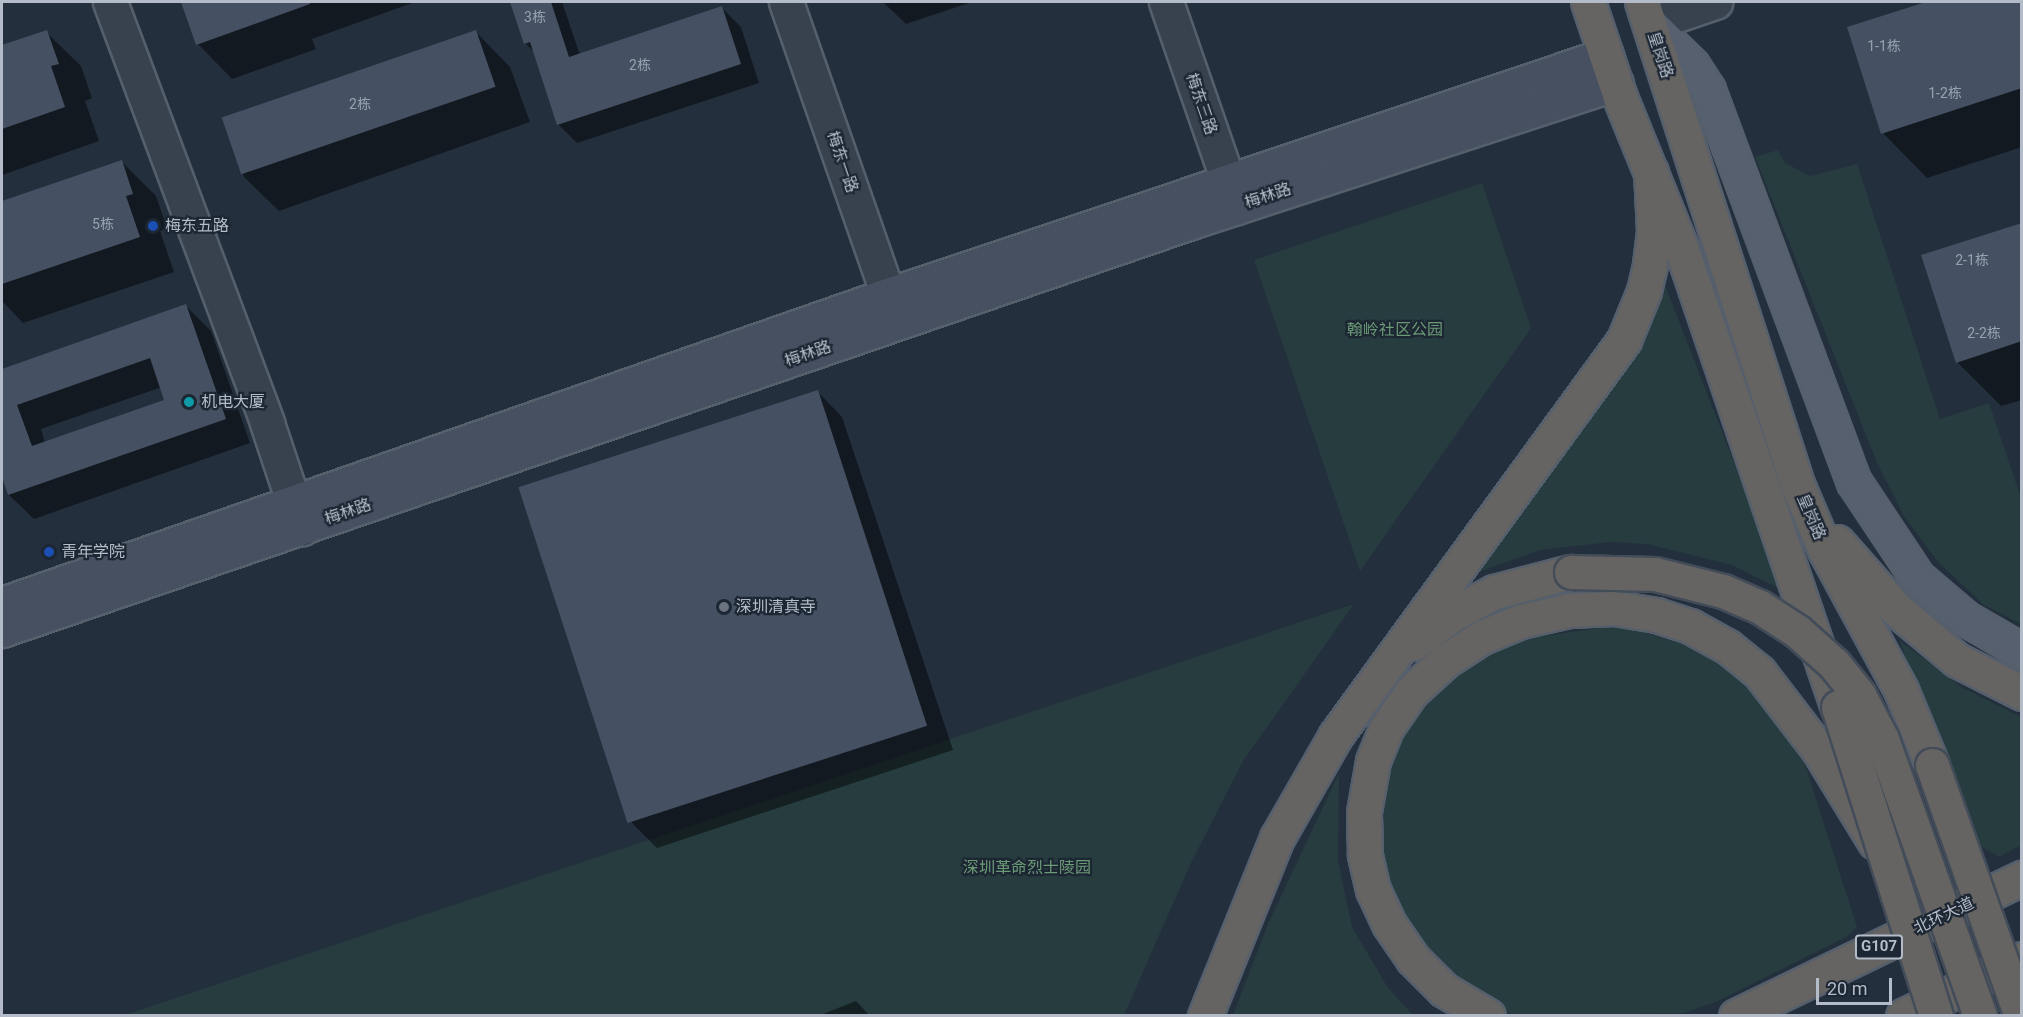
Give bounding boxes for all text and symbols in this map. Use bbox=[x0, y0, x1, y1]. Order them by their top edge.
house number: 3栋 bbox=[524, 9, 546, 25]
street label: 皇岗路 bbox=[1643, 29, 1677, 81]
house number: 1-1栋 bbox=[1867, 38, 1901, 54]
house number: 2栋 bbox=[629, 57, 651, 73]
street label: 梅东三路 bbox=[1182, 71, 1220, 137]
house number: 1-2栋 bbox=[1928, 85, 1962, 101]
house number: 2栋 bbox=[349, 96, 371, 112]
street label: 梅东一路 bbox=[823, 129, 861, 195]
street label: 梅林路 bbox=[1242, 179, 1294, 213]
house number: 5栋 bbox=[92, 216, 114, 232]
place label: 梅东五路 bbox=[165, 216, 229, 236]
marker: 梅东五路 bbox=[146, 219, 160, 233]
house number: 2-1栋 bbox=[1955, 252, 1989, 268]
park label: 翰岭社区公园 bbox=[1347, 320, 1443, 340]
house number: 2-2栋 bbox=[1967, 325, 2001, 341]
street label: 梅林路 bbox=[782, 337, 834, 371]
place label: 机电大厦 bbox=[201, 392, 265, 412]
marker: 机电大厦 bbox=[182, 395, 196, 409]
street label: 皇岗路 bbox=[1793, 491, 1829, 543]
street label: 梅林路 bbox=[322, 495, 374, 529]
place label: 青年学院 bbox=[61, 542, 125, 562]
marker: 青年学院 bbox=[42, 545, 56, 559]
place label: 深圳清真寺 bbox=[736, 597, 816, 617]
marker: 深圳清真寺 bbox=[717, 600, 731, 614]
park label: 深圳革命烈士陵园 bbox=[963, 858, 1091, 878]
street label: 北环大道 bbox=[1911, 894, 1977, 938]
road number: G107 bbox=[1854, 935, 1904, 959]
scale bar bbox=[1819, 966, 1896, 1004]
text: 20 m bbox=[1827, 978, 1867, 999]

